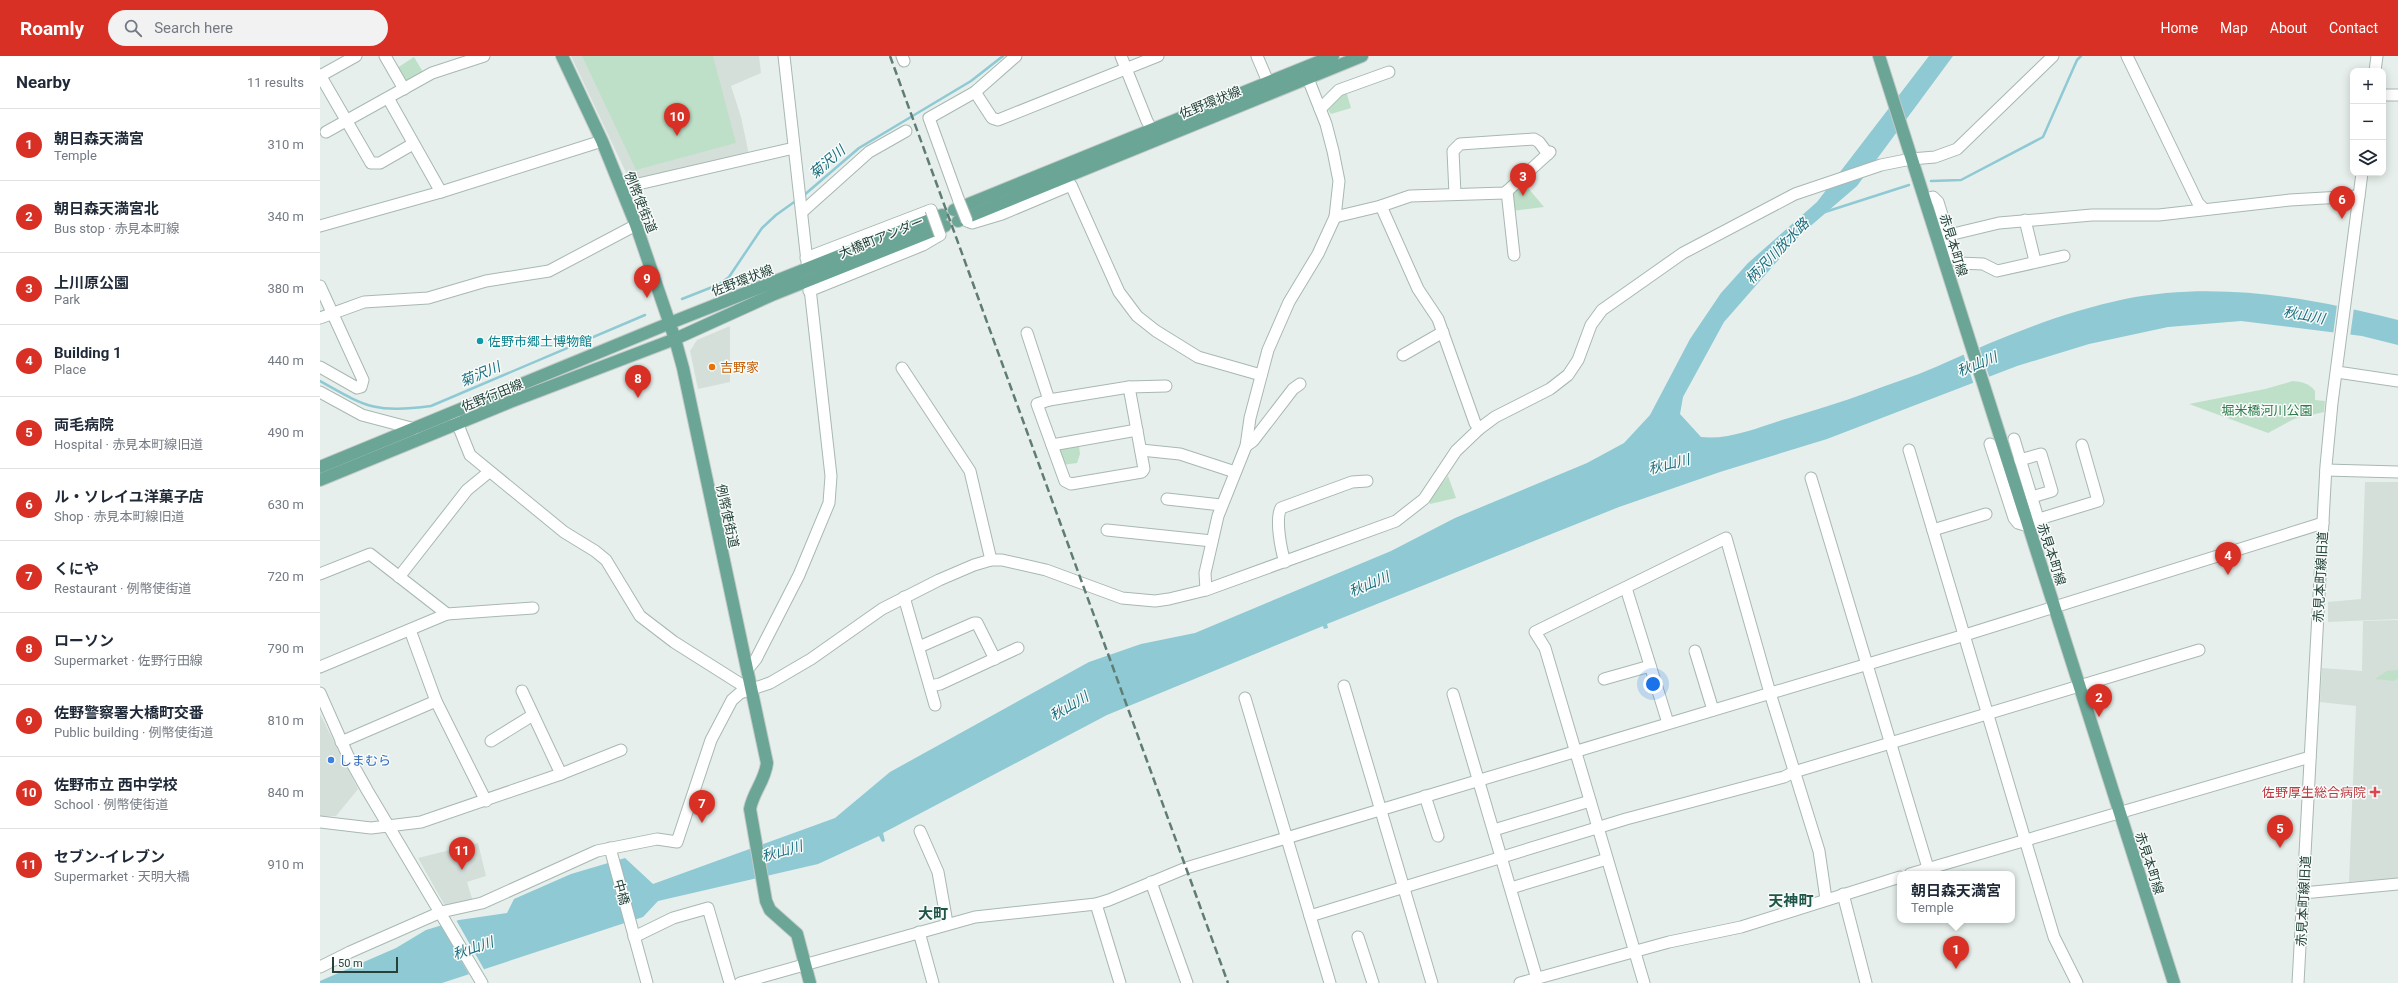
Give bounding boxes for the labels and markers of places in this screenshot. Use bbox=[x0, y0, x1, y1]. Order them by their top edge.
pin: 10 bbox=[664, 103, 690, 136]
pin: 3 bbox=[1510, 163, 1536, 196]
pin: 6 bbox=[2329, 186, 2355, 219]
pin: 9 bbox=[634, 265, 660, 298]
place label: 佐野市郷土博物館 bbox=[488, 334, 592, 349]
marker: 佐野市郷土博物館 bbox=[475, 336, 485, 346]
place label: 吉野家 bbox=[720, 360, 759, 375]
marker: 吉野家 bbox=[707, 362, 717, 372]
pin: 8 bbox=[625, 365, 651, 398]
pin: 4 bbox=[2215, 542, 2241, 575]
pin: 2 bbox=[2086, 684, 2112, 717]
place label: しまむら bbox=[339, 753, 391, 768]
marker: しまむら bbox=[326, 755, 336, 765]
place label: 佐野厚生総合病院 bbox=[2262, 785, 2366, 800]
marker: 佐野厚生総合病院 bbox=[2369, 786, 2381, 798]
pin: 7 bbox=[689, 790, 715, 823]
pin: 5 bbox=[2267, 815, 2293, 848]
pin: 11 bbox=[449, 837, 475, 870]
pin: 1 bbox=[1943, 936, 1969, 969]

